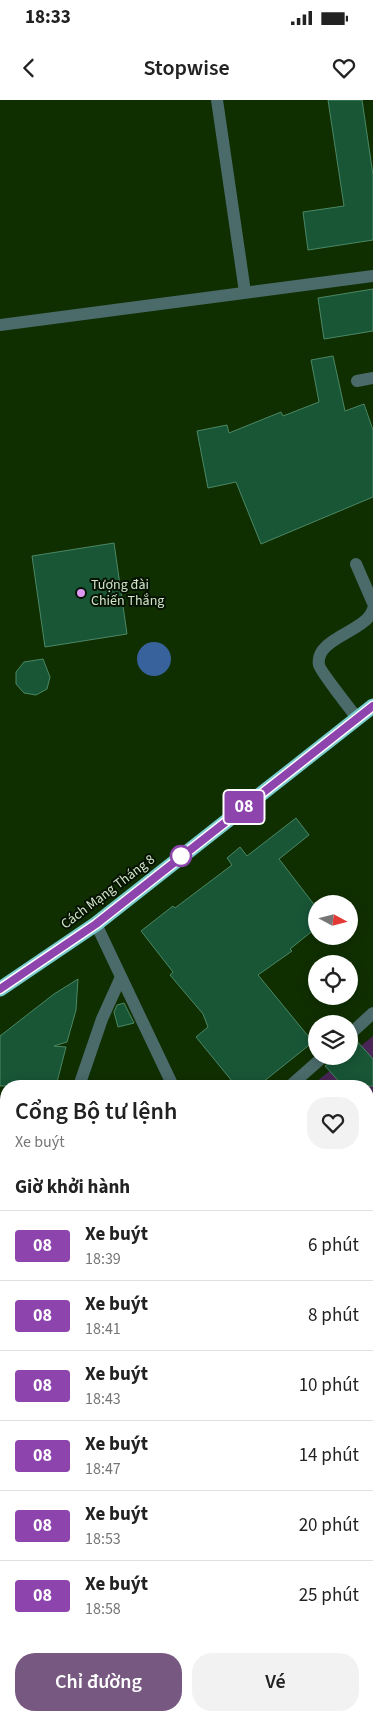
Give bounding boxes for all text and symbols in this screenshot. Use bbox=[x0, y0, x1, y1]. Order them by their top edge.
text: 18:33 bbox=[25, 4, 71, 31]
text: Stopwise bbox=[143, 52, 230, 84]
icon: back bbox=[15, 54, 43, 82]
icon: heart bbox=[330, 54, 358, 82]
place label: Tượng đài Chiến Thắng bbox=[91, 575, 164, 611]
marker: Tượng đài Chiến Thắng bbox=[75, 587, 87, 599]
line badge: 08 bbox=[222, 791, 266, 823]
text: 08 bbox=[234, 794, 254, 819]
unlabelled marker bbox=[170, 845, 192, 867]
street label: Cách Mạng Tháng 8 bbox=[57, 850, 159, 934]
north arrow bbox=[308, 895, 358, 945]
map controls bbox=[308, 895, 358, 1065]
button: locate bbox=[308, 955, 358, 1005]
button: layers bbox=[308, 1015, 358, 1065]
text: Cổng Bộ tư lệnh bbox=[15, 1094, 177, 1129]
button: heart bbox=[307, 1097, 359, 1149]
text: Xe buýt bbox=[15, 1131, 65, 1153]
text: Giờ khởi hành bbox=[15, 1174, 130, 1201]
text: Xe buýt bbox=[85, 1221, 148, 1248]
text: 6 phút bbox=[308, 1232, 359, 1259]
text: 08 bbox=[33, 1233, 52, 1258]
text: 18:39 bbox=[85, 1248, 121, 1270]
text: Xe buýt bbox=[85, 1291, 148, 1318]
text: 8 phút bbox=[308, 1302, 359, 1329]
text: 08 bbox=[33, 1303, 52, 1328]
text: 18:41 bbox=[85, 1318, 121, 1340]
text: Xe buýt bbox=[85, 1361, 148, 1388]
text: 10 phút bbox=[299, 1372, 359, 1399]
text: 08 bbox=[33, 1373, 52, 1398]
text: 18:43 bbox=[85, 1388, 121, 1410]
text: Xe buýt bbox=[85, 1431, 148, 1458]
text: 14 phút bbox=[299, 1442, 359, 1469]
text: 08 bbox=[33, 1443, 52, 1468]
text: 18:47 bbox=[85, 1458, 121, 1480]
text: Xe buýt bbox=[85, 1501, 148, 1528]
text: 20 phút bbox=[299, 1512, 359, 1539]
text: 08 bbox=[33, 1513, 52, 1538]
text: 18:53 bbox=[85, 1528, 121, 1550]
text: Xe buýt bbox=[85, 1571, 148, 1598]
text: 25 phút bbox=[299, 1582, 359, 1609]
text: 08 bbox=[33, 1583, 52, 1608]
text: 18:58 bbox=[85, 1598, 121, 1620]
button: Chỉ đường bbox=[15, 1653, 182, 1711]
button: Vé bbox=[192, 1653, 359, 1711]

